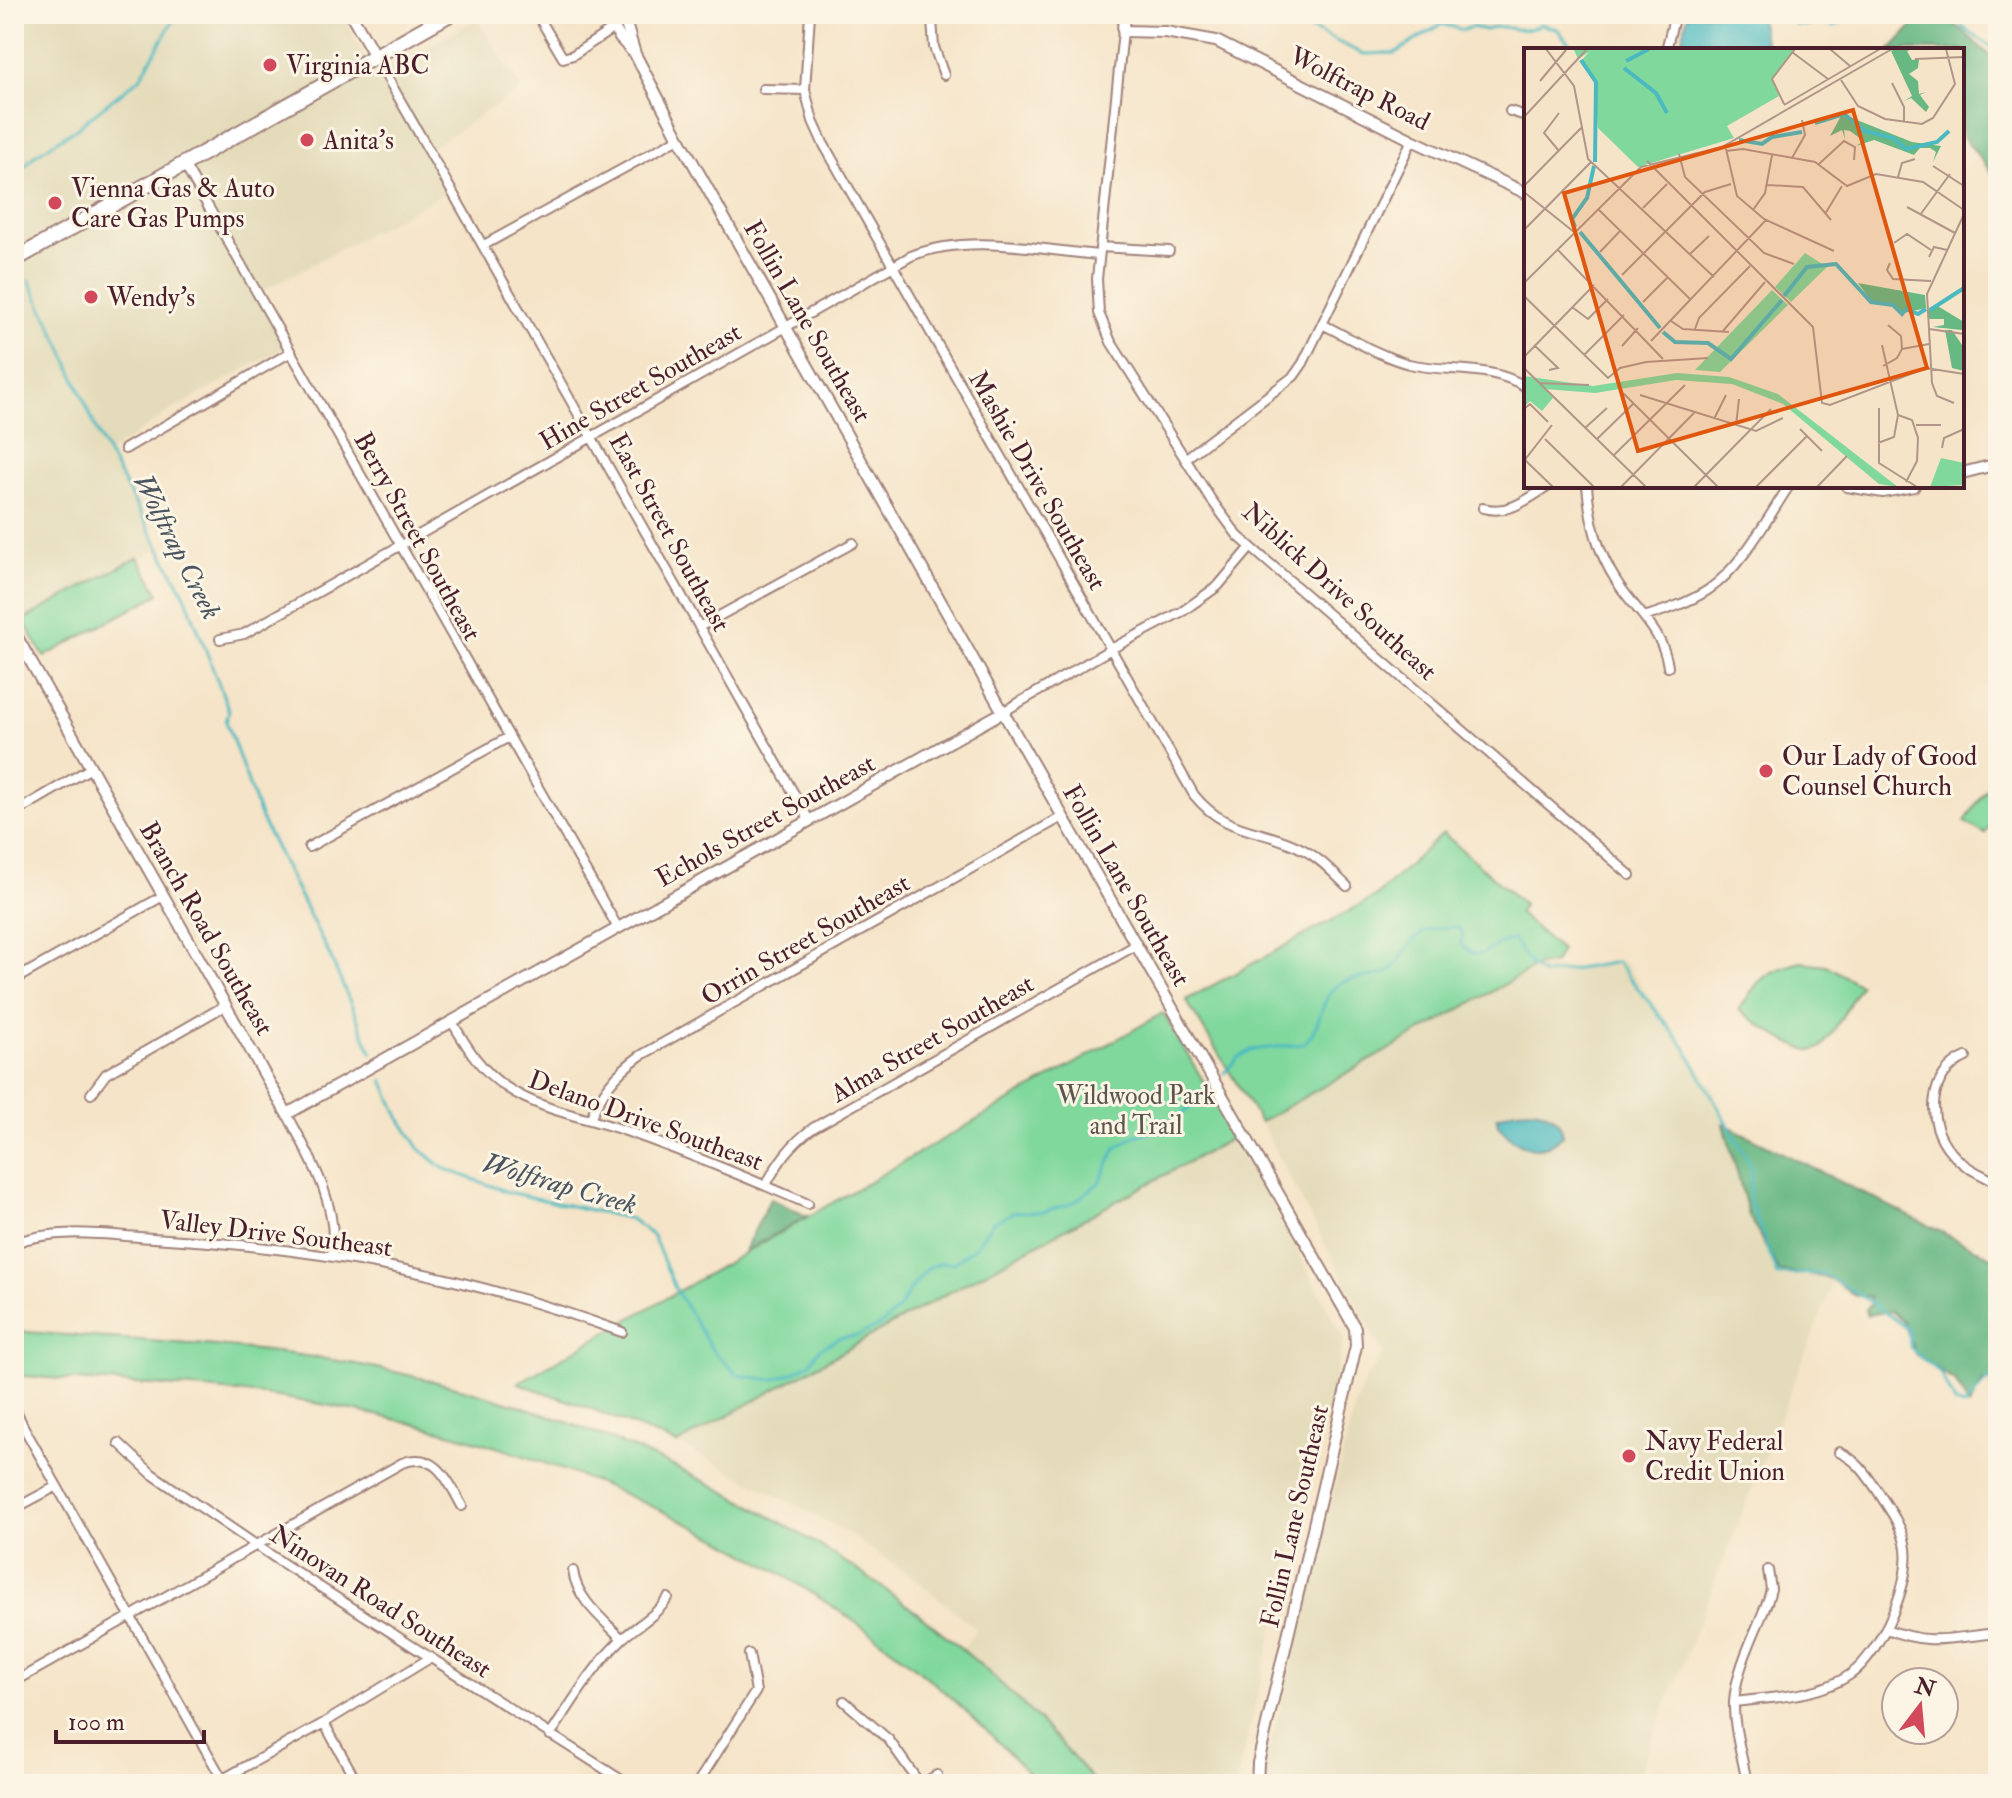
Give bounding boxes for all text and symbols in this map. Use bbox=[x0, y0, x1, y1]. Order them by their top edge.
street label: Wolftrap Road bbox=[1283, 39, 1435, 139]
inset map bbox=[1524, 48, 1964, 488]
place label: Virginia ABC bbox=[286, 50, 430, 82]
marker: Virginia ABC bbox=[261, 56, 279, 74]
place label: Anita's bbox=[322, 125, 394, 157]
marker: Anita's bbox=[298, 131, 316, 149]
place label: Vienna Gas & Auto Care Gas Pumps bbox=[71, 173, 275, 236]
marker: Vienna Gas & Auto Care Gas Pumps bbox=[46, 194, 64, 212]
street label: Follin Lane Southeast bbox=[736, 215, 878, 428]
place label: Wendy's bbox=[106, 282, 195, 314]
marker: Wendy's bbox=[82, 288, 100, 306]
street label: Hine Street Southeast bbox=[534, 316, 747, 458]
street label: Mashie Drive Southeast bbox=[961, 365, 1113, 596]
street label: Berry Street Southeast bbox=[346, 427, 488, 646]
street label: East Street Southeast bbox=[601, 428, 737, 637]
water label: Wolftrap Creek bbox=[125, 468, 228, 626]
street label: Niblick Drive Southeast bbox=[1235, 496, 1443, 688]
place label: Our Lady of Good Counsel Church bbox=[1782, 741, 1977, 803]
street label: Echols Street Southeast bbox=[650, 747, 881, 894]
marker: Our Lady of Good Counsel Church bbox=[1757, 762, 1775, 780]
street label: Follin Lane Southeast bbox=[1055, 779, 1197, 992]
street label: Branch Road Southeast bbox=[132, 816, 280, 1041]
street label: Orrin Street Southeast bbox=[695, 867, 916, 1013]
street label: Alma Street Southeast bbox=[824, 968, 1040, 1110]
street label: Delano Drive Southeast bbox=[524, 1064, 767, 1178]
park label: Wildwood Park and Trail bbox=[1055, 1080, 1216, 1142]
water label: Wolftrap Creek bbox=[478, 1146, 641, 1223]
street label: Valley Drive Southeast bbox=[158, 1204, 394, 1264]
street label: Follin Lane Southeast bbox=[1254, 1402, 1336, 1631]
place label: Navy Federal Credit Union bbox=[1645, 1426, 1785, 1488]
marker: Navy Federal Credit Union bbox=[1620, 1447, 1638, 1465]
street label: Ninovan Road Southeast bbox=[264, 1518, 497, 1685]
north arrow bbox=[1880, 1666, 1960, 1746]
text: N bbox=[1911, 1671, 1939, 1704]
scale bar bbox=[56, 1694, 204, 1744]
text: 100 m bbox=[68, 1707, 125, 1738]

